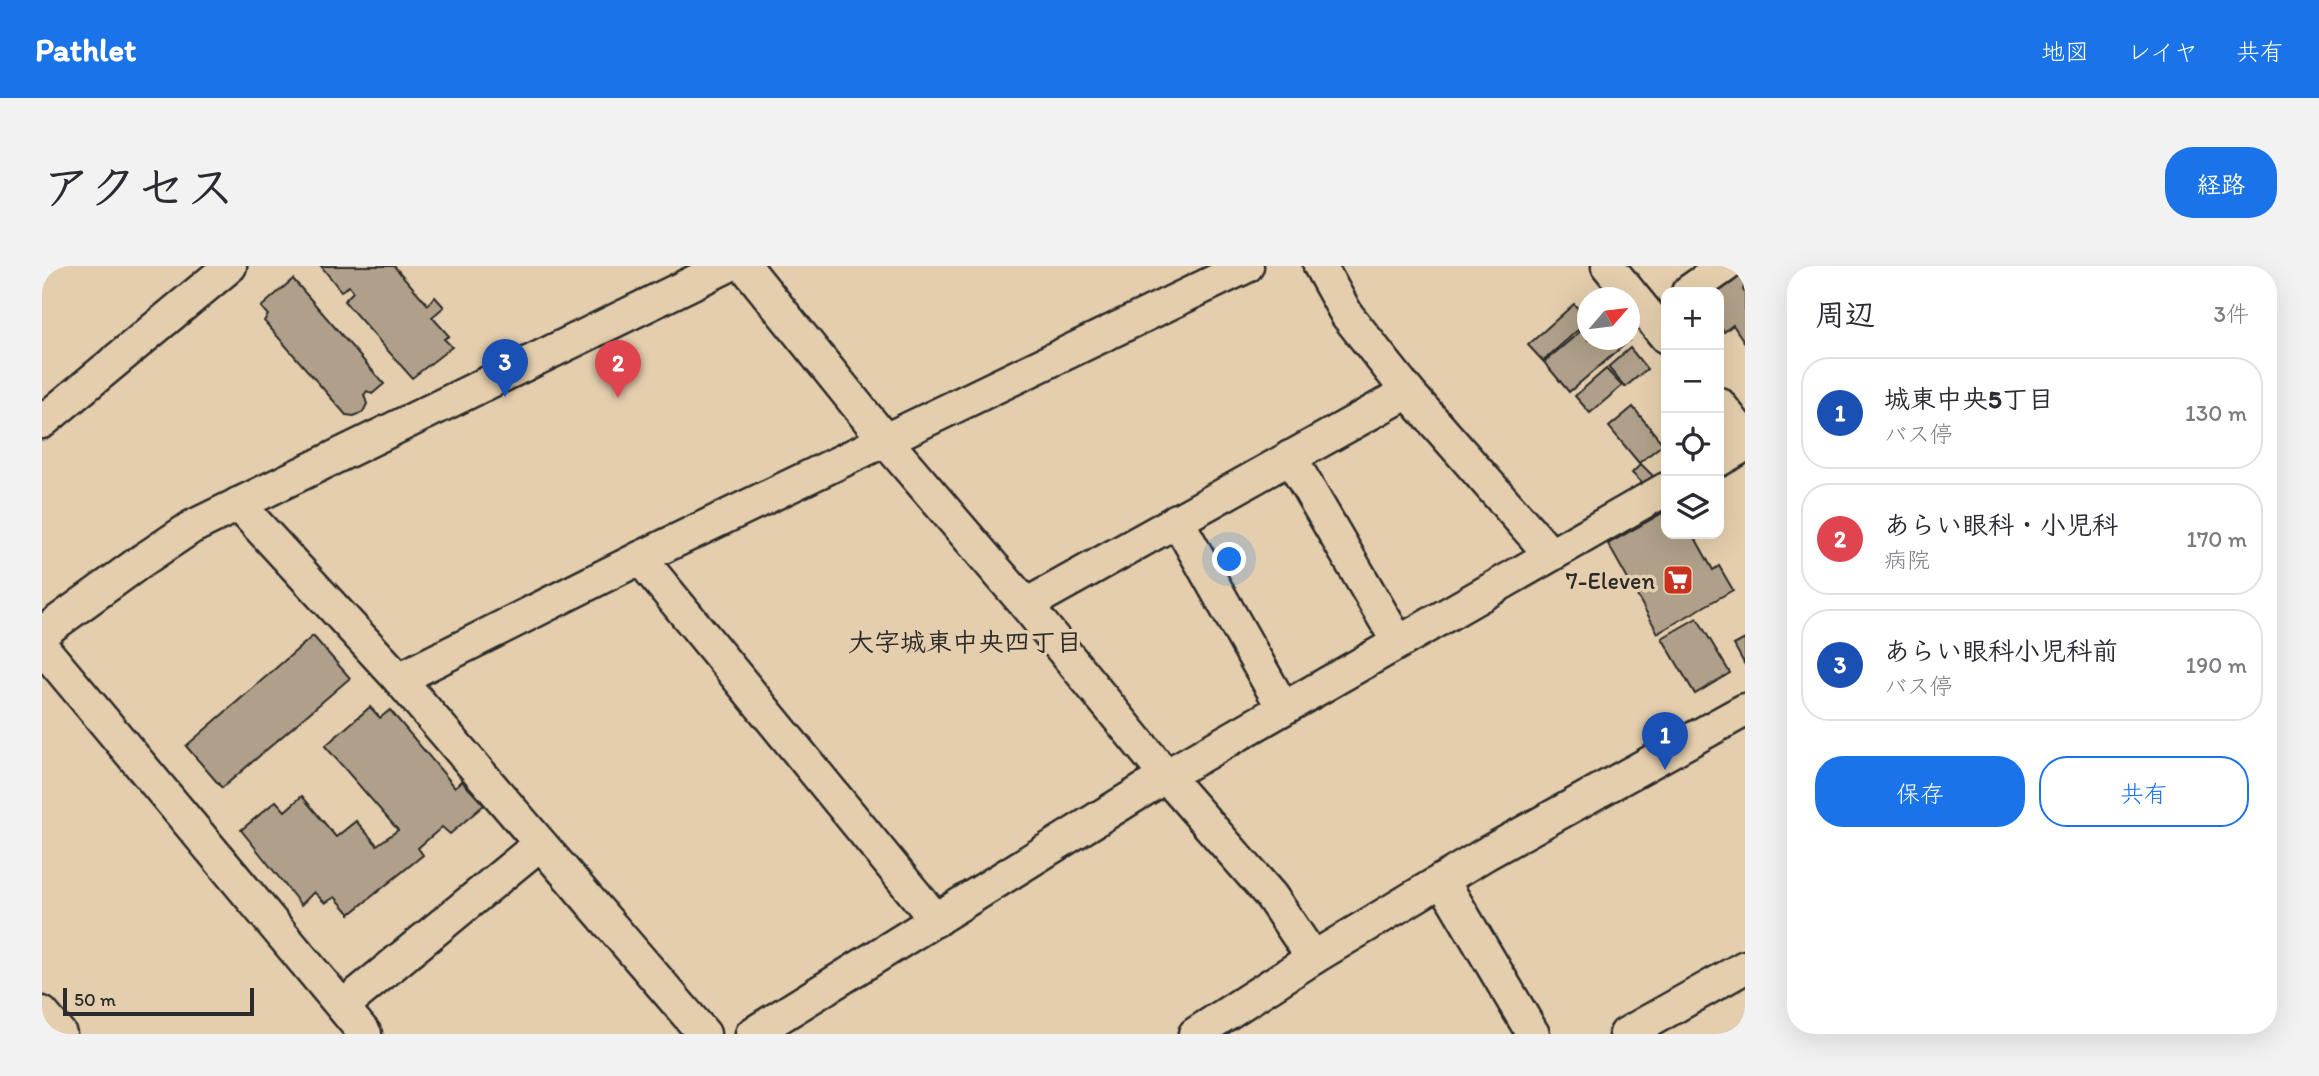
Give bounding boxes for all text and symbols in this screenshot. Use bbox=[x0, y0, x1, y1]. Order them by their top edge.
text: Pathlet bbox=[35, 30, 137, 69]
text: 地図 bbox=[2041, 37, 2089, 66]
text: レイヤ bbox=[2127, 37, 2198, 66]
text: 共有 bbox=[2236, 37, 2284, 66]
button: 経路 bbox=[2165, 147, 2277, 218]
text: アクセス bbox=[42, 157, 235, 216]
north arrow bbox=[1577, 287, 1640, 350]
map controls bbox=[1661, 287, 1724, 539]
button: + bbox=[1661, 287, 1724, 350]
text: 周辺 bbox=[1815, 296, 1875, 333]
text: 3件 bbox=[2213, 300, 2249, 328]
pin: 3 bbox=[482, 339, 528, 397]
pin: 2 bbox=[595, 340, 641, 398]
button: − bbox=[1661, 350, 1724, 413]
text: 城東中央5丁目 bbox=[1884, 383, 2054, 415]
text: 1 bbox=[1835, 399, 1845, 427]
text: 130 m bbox=[2185, 399, 2247, 427]
button: locate bbox=[1661, 413, 1724, 476]
text: バス停 bbox=[1884, 420, 1953, 448]
button: layers bbox=[1661, 476, 1724, 539]
text: あらい眼科・小児科 bbox=[1884, 509, 2118, 541]
text: 2 bbox=[1834, 525, 1846, 553]
text: 170 m bbox=[2186, 525, 2247, 553]
your location bbox=[1212, 542, 1246, 576]
text: 病院 bbox=[1884, 546, 1930, 574]
supermarket icon: 7-Eleven bbox=[1661, 563, 1695, 597]
place label: 7-Eleven bbox=[1566, 566, 1655, 595]
district label: 大字城東中央四丁目 bbox=[848, 626, 1082, 658]
text: あらい眼科小児科前 bbox=[1884, 635, 2118, 667]
text: 3 bbox=[1834, 651, 1846, 679]
text: 190 m bbox=[2186, 651, 2247, 679]
text: バス停 bbox=[1884, 672, 1953, 700]
pin: 1 bbox=[1642, 712, 1688, 770]
button: 保存 bbox=[1815, 756, 2025, 827]
button: 共有 bbox=[2039, 756, 2249, 827]
scale bar bbox=[63, 985, 254, 1017]
text: 50 m bbox=[74, 988, 116, 1011]

